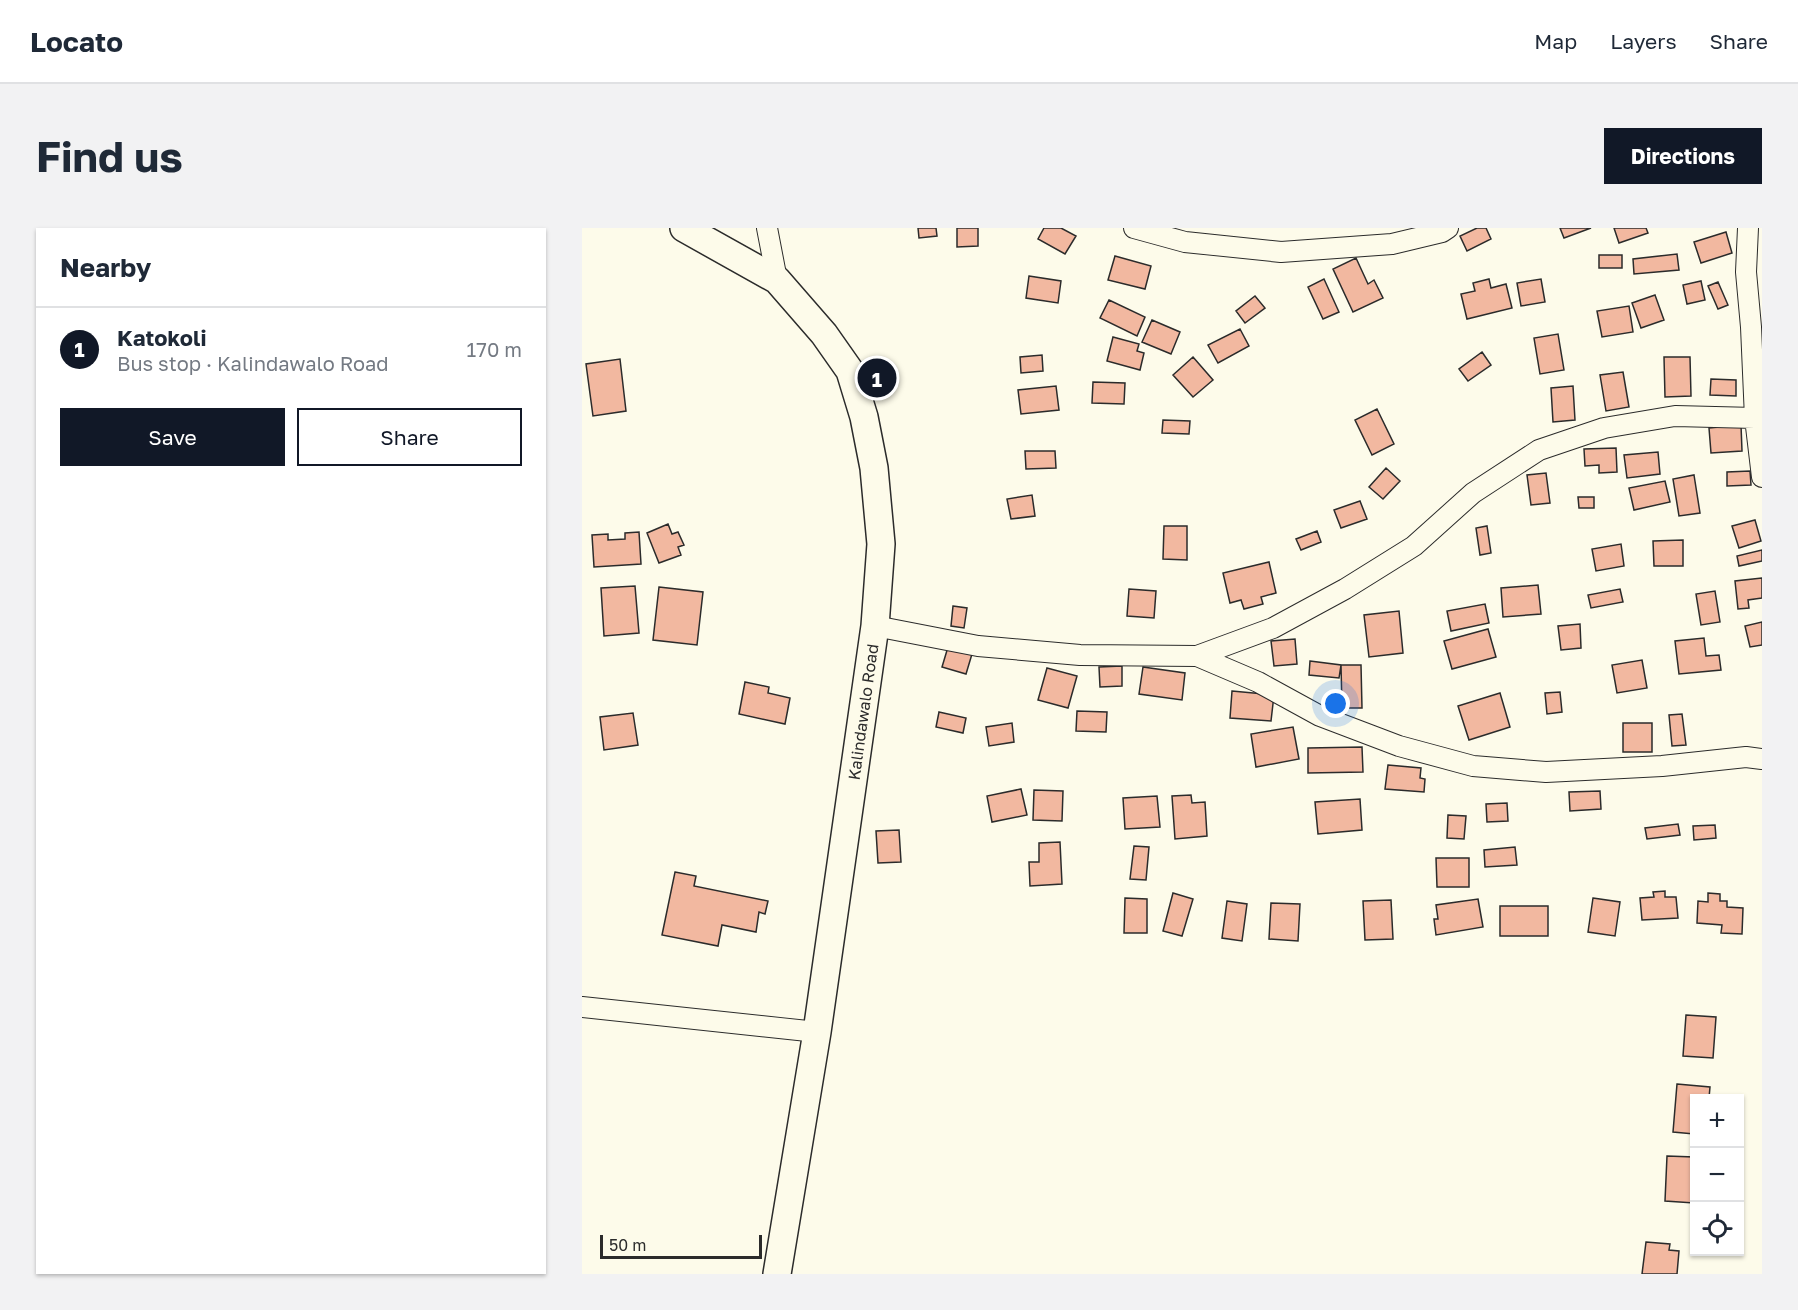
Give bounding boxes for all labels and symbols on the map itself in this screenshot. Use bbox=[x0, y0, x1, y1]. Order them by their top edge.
pin: 1 bbox=[858, 356, 896, 400]
street label: Kalindawalo Road bbox=[844, 643, 882, 781]
your location bbox=[1321, 689, 1350, 718]
scale bar bbox=[600, 1232, 762, 1260]

